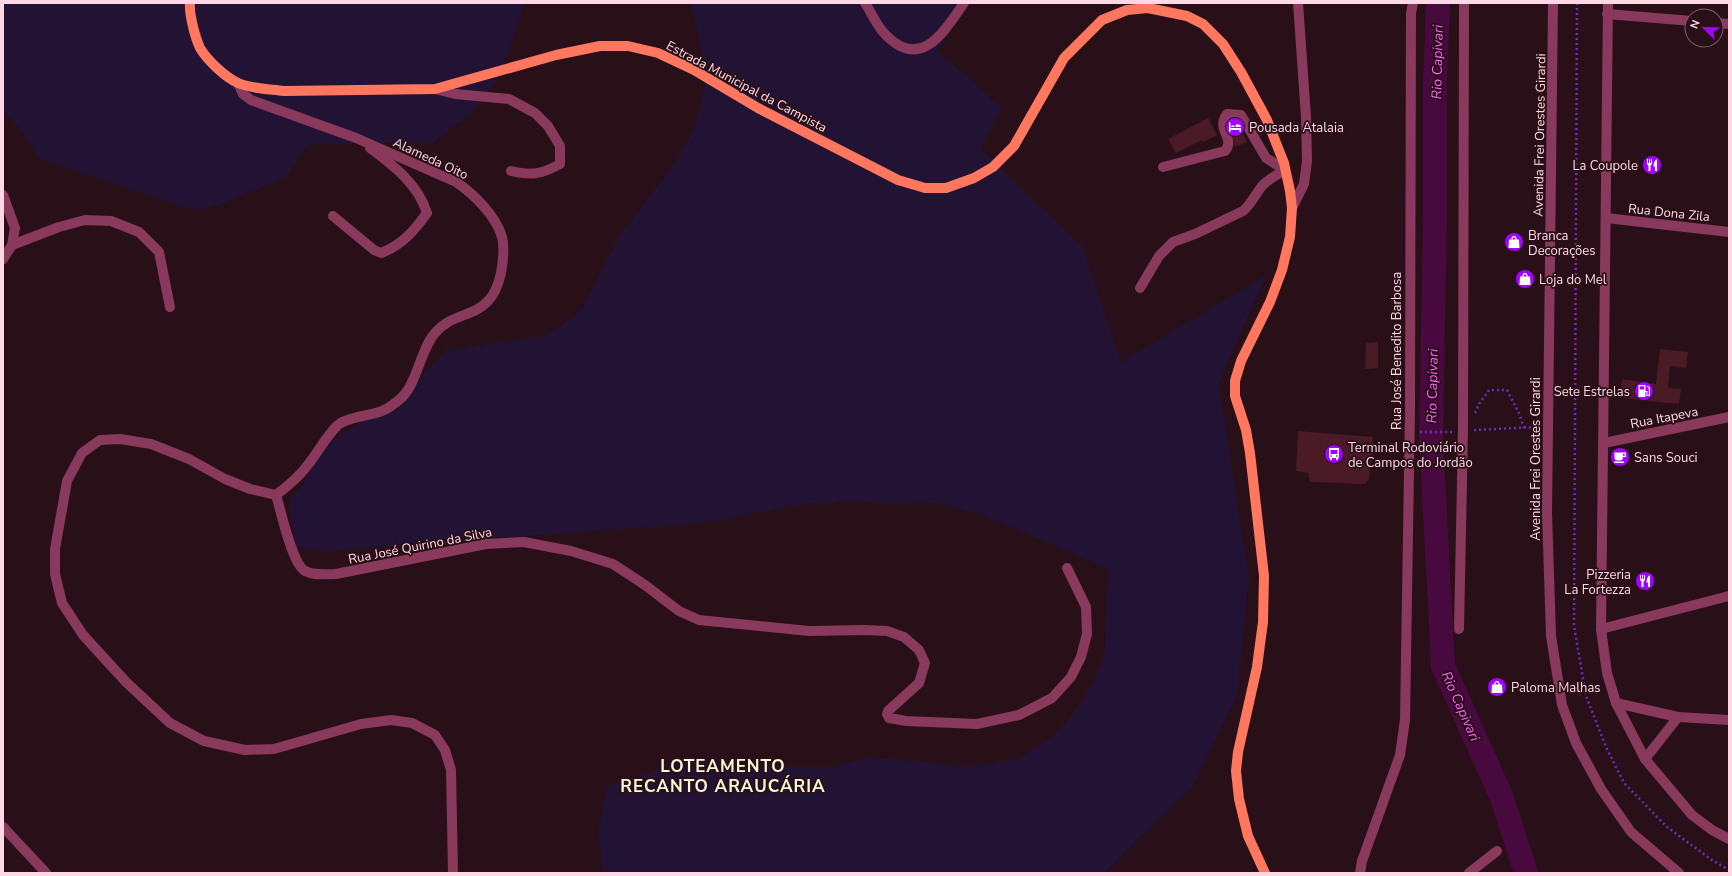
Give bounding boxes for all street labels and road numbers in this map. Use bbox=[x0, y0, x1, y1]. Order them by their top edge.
street label: Estrada Municipal da Campista bbox=[663, 37, 830, 137]
street label: Avenida Frei Orestes Girardi bbox=[1530, 53, 1550, 217]
street label: Alameda Oito bbox=[390, 134, 471, 184]
street label: Rua Dona Zila bbox=[1627, 200, 1711, 226]
street label: Rua José Benedito Barbosa bbox=[1388, 272, 1406, 430]
street label: Avenida Frei Orestes Girardi bbox=[1527, 377, 1545, 541]
street label: Rua Itapeva bbox=[1629, 403, 1700, 433]
street label: Rua José Quirino da Silva bbox=[347, 523, 494, 569]

